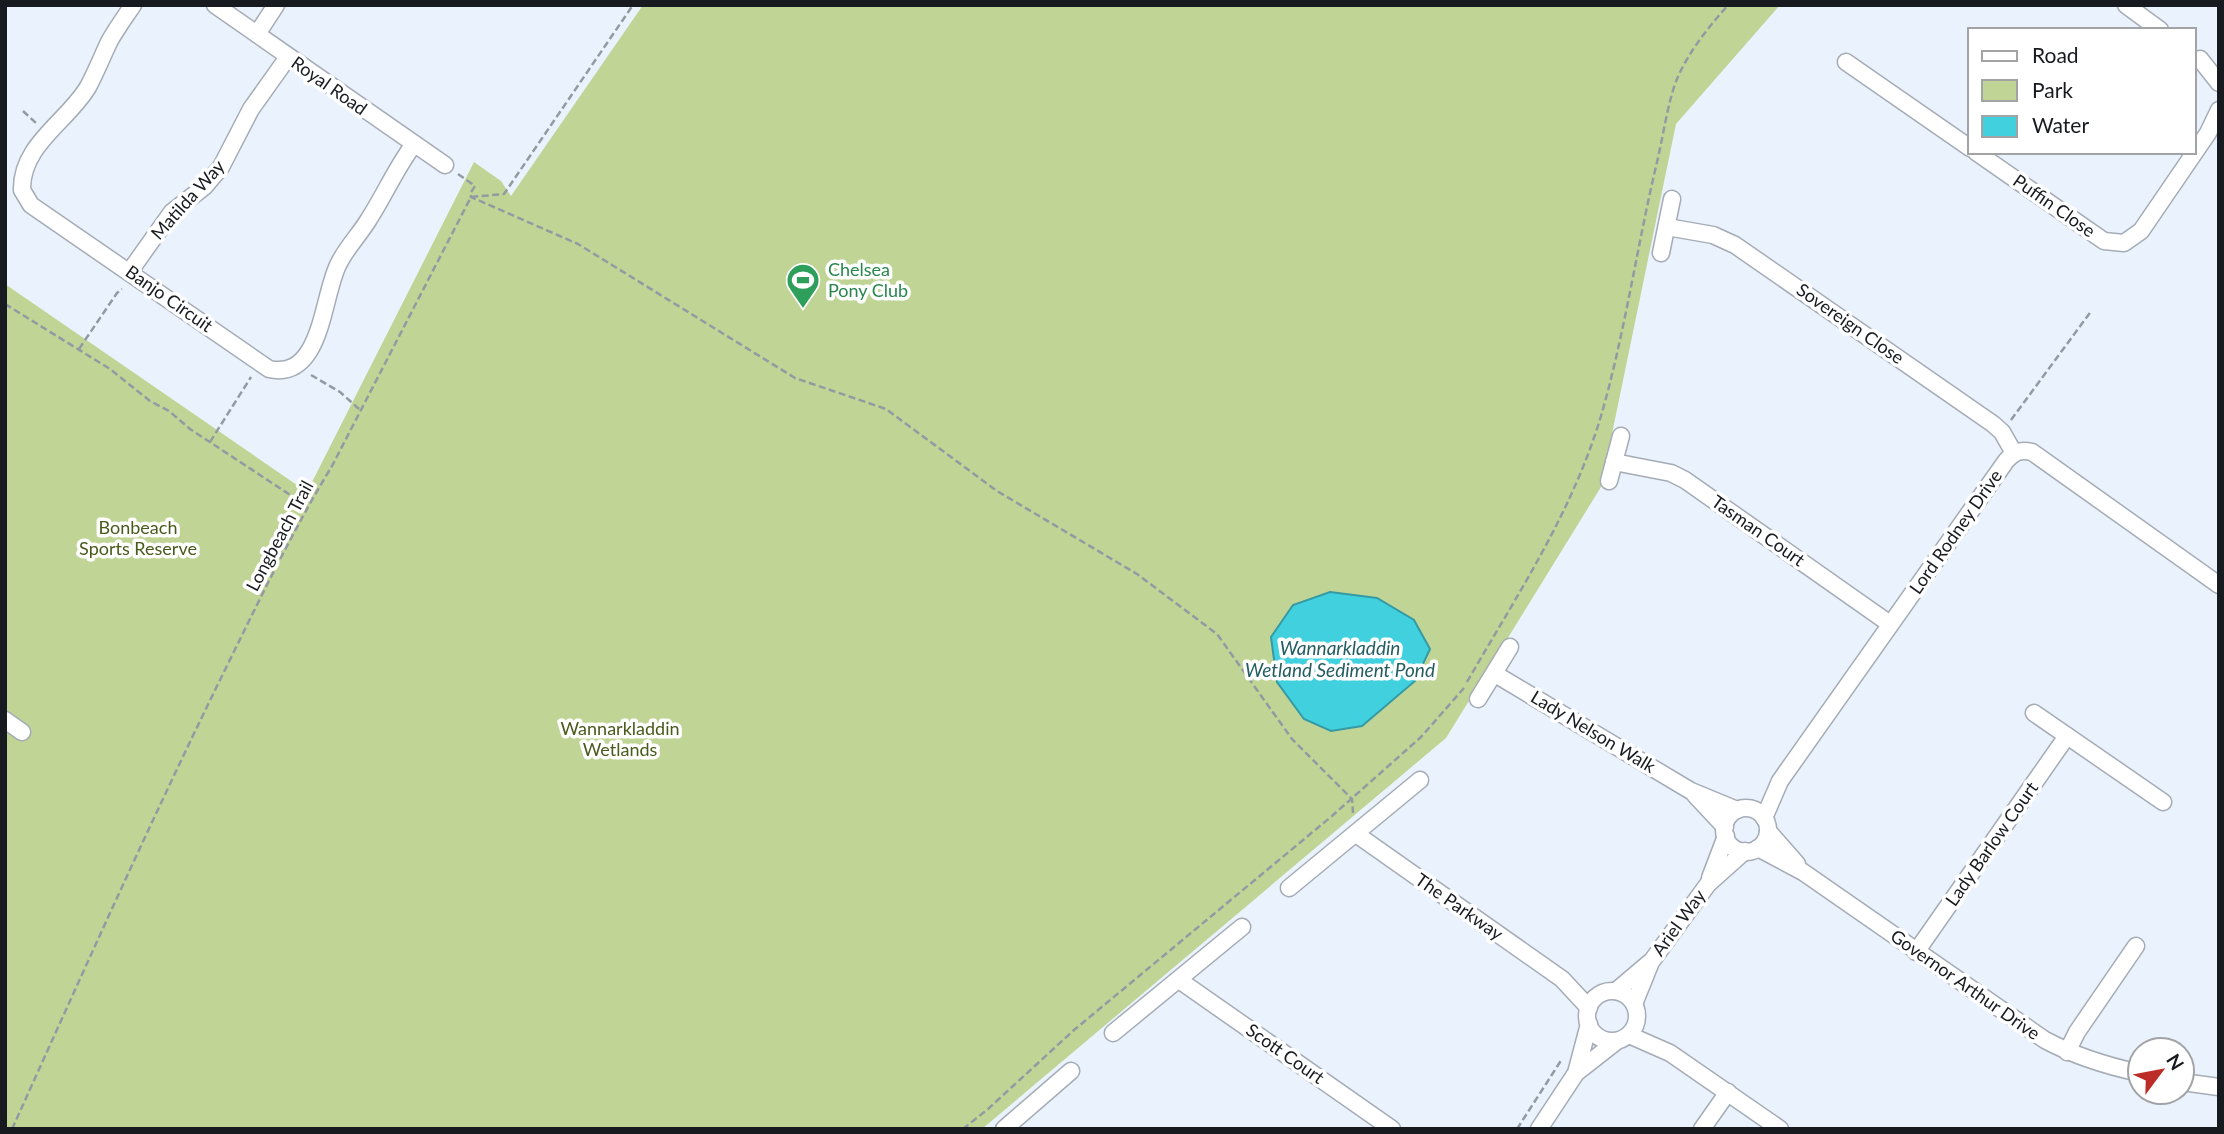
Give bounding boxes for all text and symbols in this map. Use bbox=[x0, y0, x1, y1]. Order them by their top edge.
legend bbox=[1968, 28, 2196, 154]
text: Road bbox=[2032, 42, 2079, 67]
street label: Royal Road bbox=[287, 51, 372, 119]
text: Park bbox=[2032, 77, 2073, 102]
text: Water bbox=[2032, 112, 2089, 137]
street label: Matilda Way bbox=[146, 154, 229, 244]
street label: Puffin Close bbox=[2009, 169, 2100, 241]
place label: Chelsea Pony Club bbox=[828, 258, 908, 301]
street label: Banjo Circuit bbox=[122, 260, 218, 337]
sports icon: Chelsea Pony Club bbox=[784, 261, 822, 310]
street label: Sovereign Close bbox=[1793, 278, 1908, 368]
street label: Lord Rodney Drive bbox=[1904, 465, 2006, 598]
street label: Longbeach Trail bbox=[241, 476, 317, 595]
street label: Tasman Court bbox=[1708, 490, 1810, 571]
park label: Bonbeach Sports Reserve bbox=[79, 516, 197, 559]
water label: Wannarkladdin Wetland Sediment Pond bbox=[1245, 636, 1435, 681]
street label: Lady Nelson Walk bbox=[1527, 685, 1660, 777]
park label: Wannarkladdin Wetlands bbox=[560, 717, 680, 760]
street label: Lady Barlow Court bbox=[1940, 777, 2043, 910]
street label: The Parkway bbox=[1412, 868, 1508, 945]
street label: Ariel Way bbox=[1647, 884, 1710, 960]
street label: Governor Arthur Drive bbox=[1887, 924, 2045, 1044]
street label: Scott Court bbox=[1242, 1018, 1329, 1088]
north arrow bbox=[2126, 1036, 2196, 1106]
text: N bbox=[2162, 1049, 2189, 1074]

